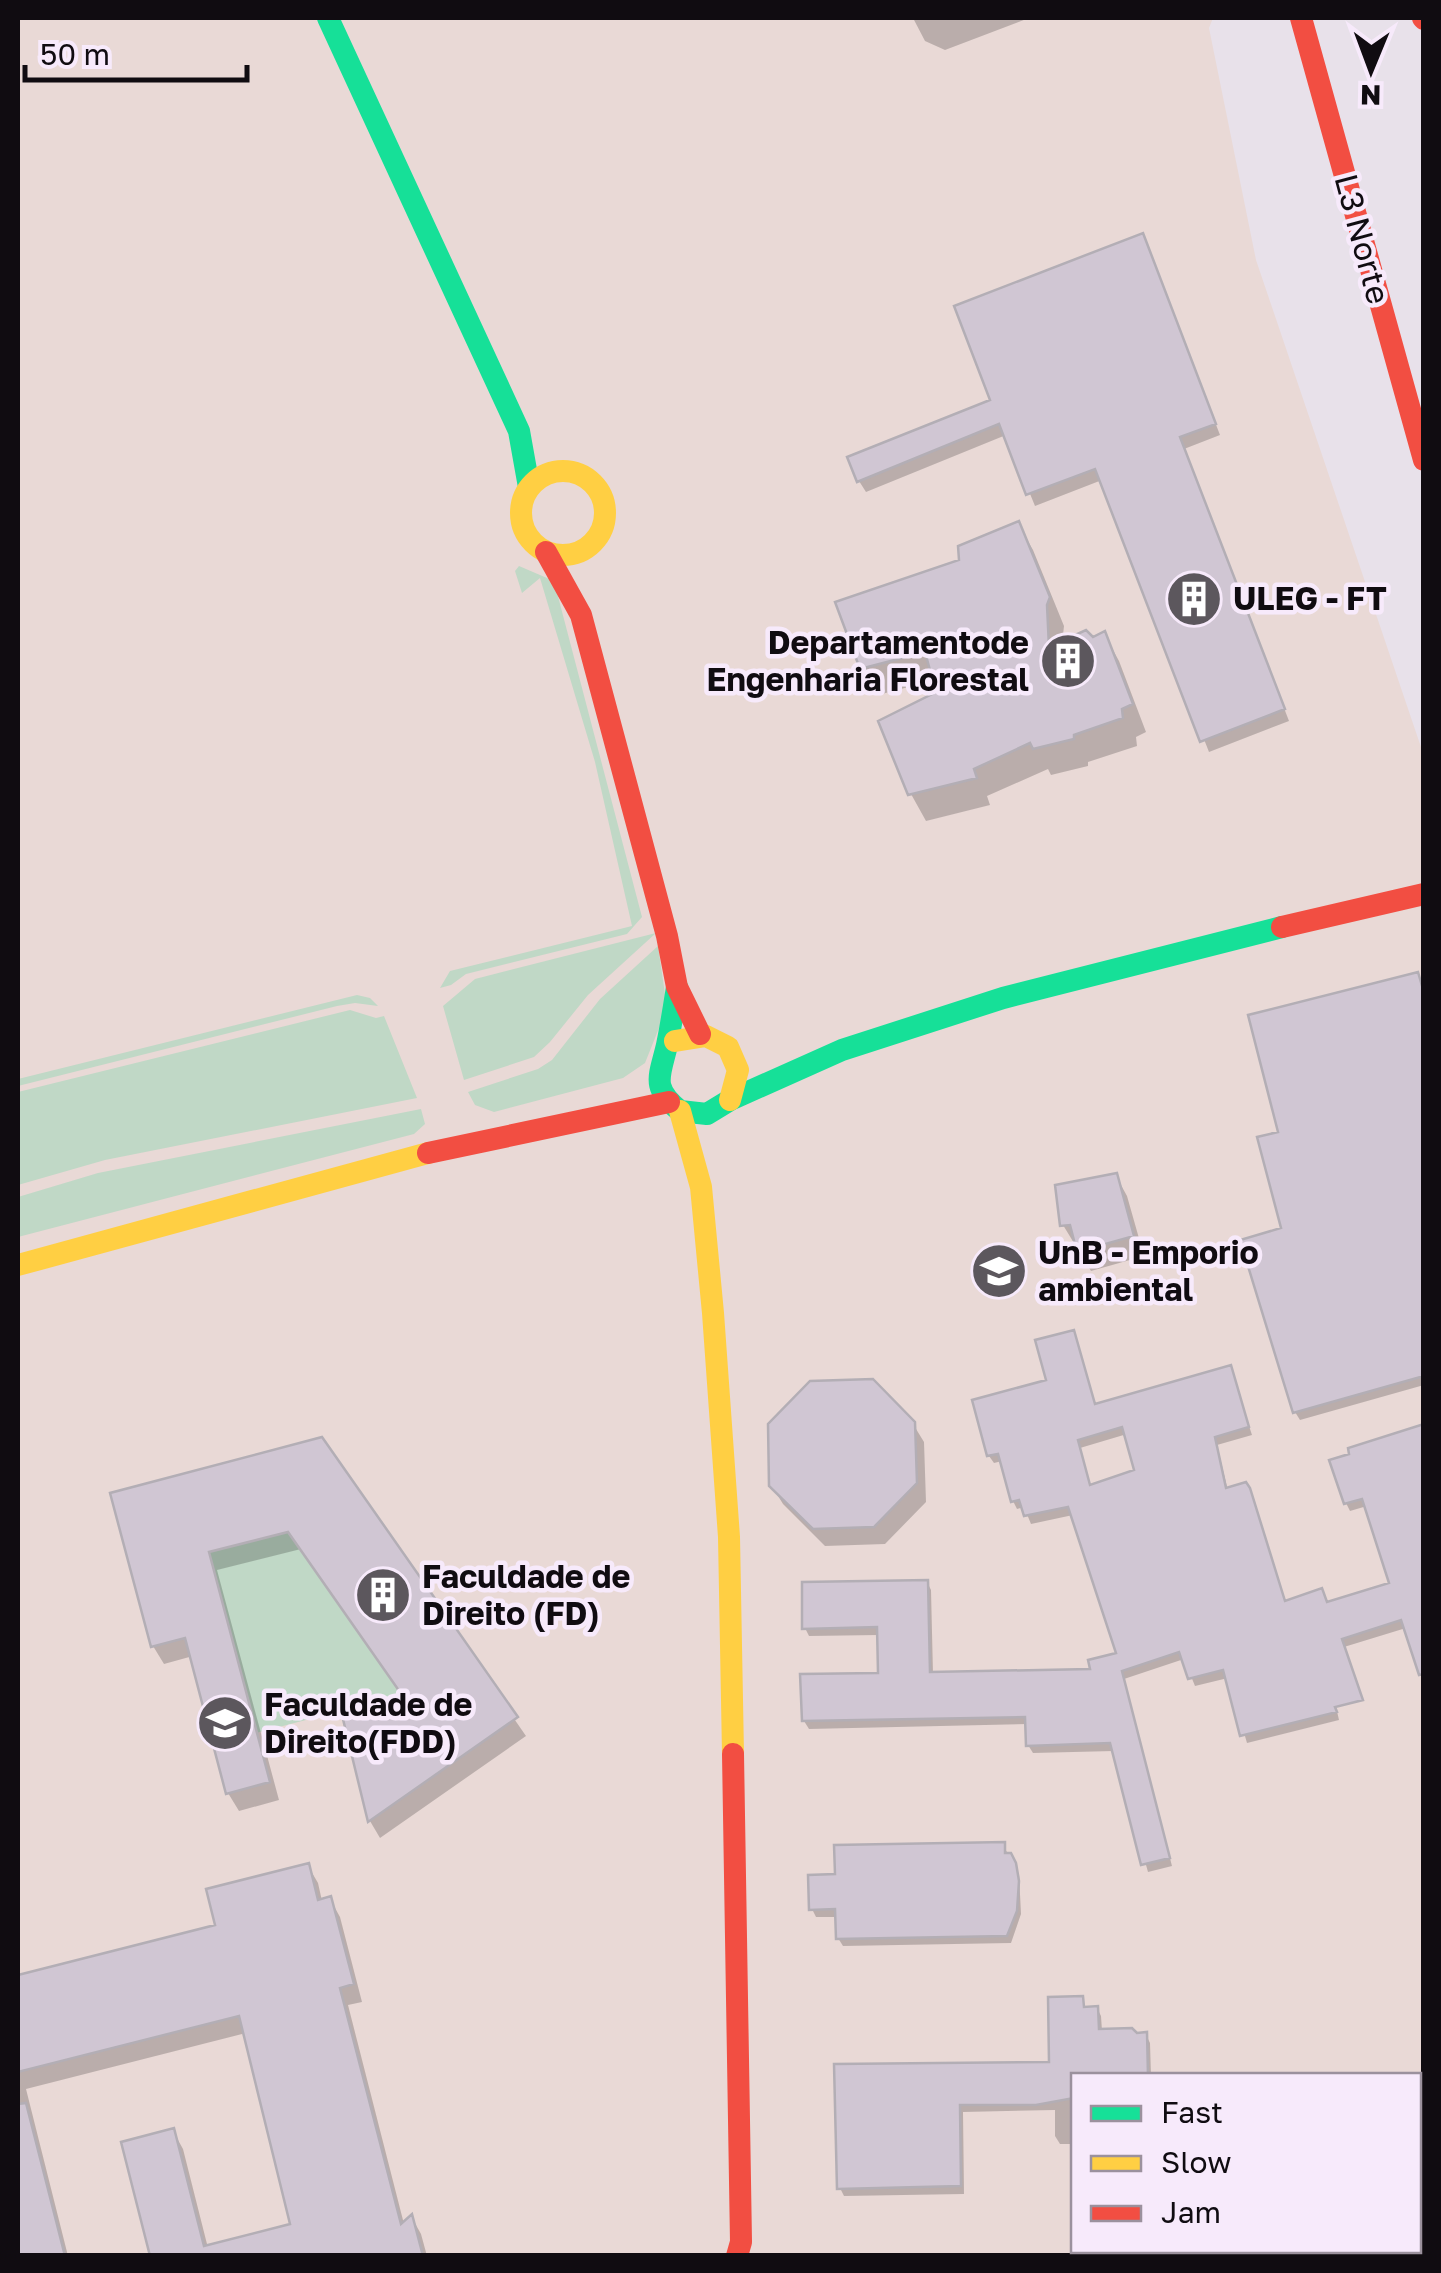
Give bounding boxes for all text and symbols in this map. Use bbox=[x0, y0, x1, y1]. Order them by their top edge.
scale bar bbox=[25, 20, 248, 82]
north arrow bbox=[1321, 20, 1421, 120]
text: 50 m bbox=[40, 36, 110, 72]
text: N bbox=[1360, 79, 1381, 112]
street label: L3 Norte bbox=[1327, 170, 1399, 308]
building icon: ULEG - FT bbox=[1164, 569, 1224, 629]
place label: ULEG - FT bbox=[1233, 579, 1387, 617]
place label: Departamentode Engenharia Florestal bbox=[707, 623, 1029, 698]
building icon: Departamentode Engenharia Florestal bbox=[1038, 631, 1098, 691]
place label: UnB - Emporio ambiental bbox=[1038, 1233, 1259, 1308]
school or university icon: UnB - Emporio ambiental bbox=[969, 1241, 1029, 1301]
place label: Faculdade de Direito (FD) bbox=[422, 1557, 630, 1632]
building icon: Faculdade de Direito (FD) bbox=[353, 1565, 413, 1625]
place label: Faculdade de Direito(FDD) bbox=[264, 1685, 472, 1760]
school or university icon: Faculdade de Direito(FDD) bbox=[195, 1693, 255, 1753]
legend bbox=[1071, 2073, 1421, 2253]
text: Fast bbox=[1161, 2094, 1223, 2130]
text: Slow bbox=[1161, 2144, 1232, 2180]
text: Jam bbox=[1161, 2194, 1221, 2230]

